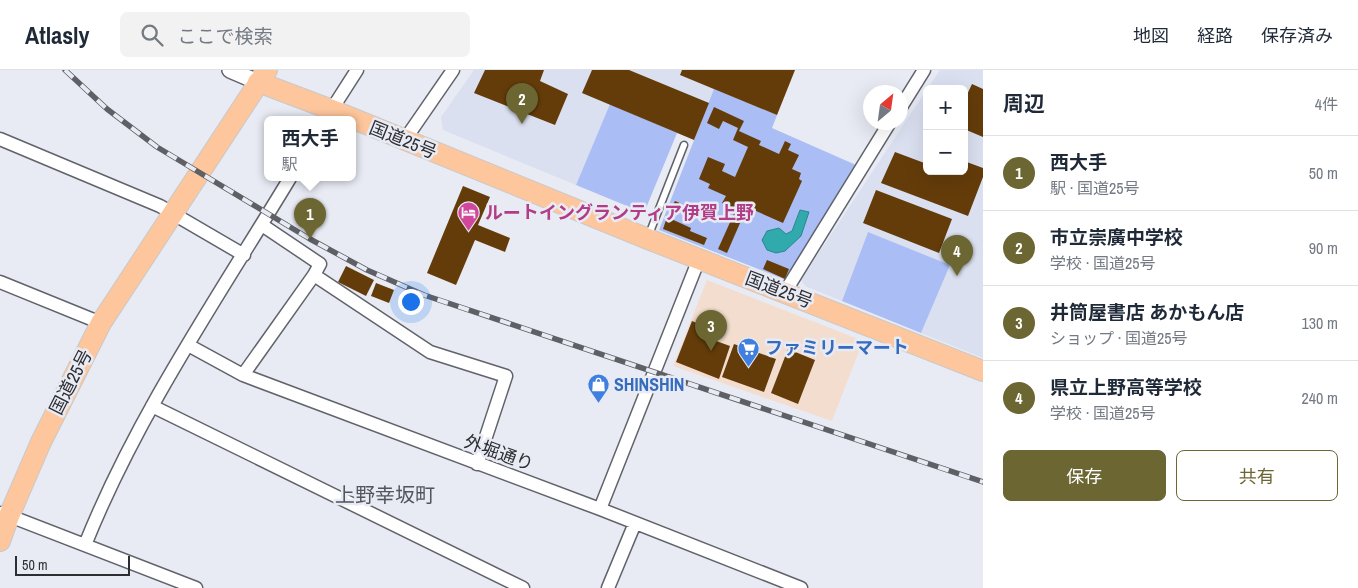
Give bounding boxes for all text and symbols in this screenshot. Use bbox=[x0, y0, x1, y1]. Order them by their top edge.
search box bbox=[120, 12, 470, 57]
text: Atlasly bbox=[25, 19, 90, 51]
icon: search bbox=[138, 21, 166, 49]
text: ここで検索 bbox=[178, 23, 273, 49]
text: 地図 bbox=[1133, 23, 1169, 48]
text: 経路 bbox=[1197, 23, 1233, 48]
text: 保存済み bbox=[1261, 23, 1333, 48]
pin: 2 bbox=[506, 83, 538, 124]
north arrow bbox=[863, 85, 908, 130]
map controls bbox=[923, 85, 968, 175]
button: + bbox=[923, 85, 968, 130]
text: 周辺 bbox=[1003, 89, 1045, 118]
text: 4件 bbox=[1315, 93, 1338, 115]
street label: 国道25号 bbox=[366, 115, 441, 164]
popup bbox=[264, 116, 356, 181]
text: 西大手 bbox=[281, 125, 339, 151]
button: − bbox=[923, 130, 968, 175]
text: 西大手 bbox=[1050, 149, 1107, 175]
text: 駅 bbox=[281, 153, 298, 175]
text: 1 bbox=[1015, 162, 1023, 184]
text: 50 m bbox=[1309, 162, 1338, 184]
text: 駅 · 国道25号 bbox=[1050, 177, 1140, 199]
pin: 1 bbox=[294, 198, 326, 239]
place label: ルートイングランティア伊賀上野 bbox=[485, 200, 754, 225]
hotel icon: ルートイングランティア伊賀上野 bbox=[457, 201, 481, 232]
text: 市立崇廣中学校 bbox=[1050, 224, 1183, 250]
pin: 4 bbox=[941, 235, 973, 276]
text: 2 bbox=[1015, 237, 1023, 259]
text: 90 m bbox=[1309, 237, 1338, 259]
text: 学校 · 国道25号 bbox=[1050, 252, 1156, 274]
street label: 国道25号 bbox=[742, 265, 817, 314]
your location bbox=[398, 289, 424, 315]
text: 井筒屋書店 あかもん店 bbox=[1050, 299, 1244, 325]
pin: 3 bbox=[695, 310, 727, 351]
text: 3 bbox=[1015, 312, 1023, 334]
text: 130 m bbox=[1302, 312, 1338, 334]
text: ショップ · 国道25号 bbox=[1050, 327, 1188, 349]
place label: ファミリーマート bbox=[765, 335, 909, 360]
supermarket icon: ファミリーマート bbox=[737, 336, 761, 367]
street label: 国道25号 bbox=[43, 345, 98, 419]
place label: SHINSHIN bbox=[614, 372, 685, 397]
shop icon: SHINSHIN bbox=[586, 373, 610, 404]
text: 県立上野高等学校 bbox=[1050, 374, 1202, 400]
text: 4 bbox=[1015, 387, 1023, 409]
text: 240 m bbox=[1302, 387, 1338, 409]
text: 学校 · 国道25号 bbox=[1050, 402, 1156, 424]
street label: 外堀通り bbox=[461, 428, 537, 477]
button: 保存 bbox=[1003, 450, 1166, 501]
button: 共有 bbox=[1176, 450, 1338, 501]
district label: 上野幸坂町 bbox=[335, 481, 435, 508]
scale bar bbox=[15, 553, 130, 576]
text: 50 m bbox=[22, 556, 48, 574]

